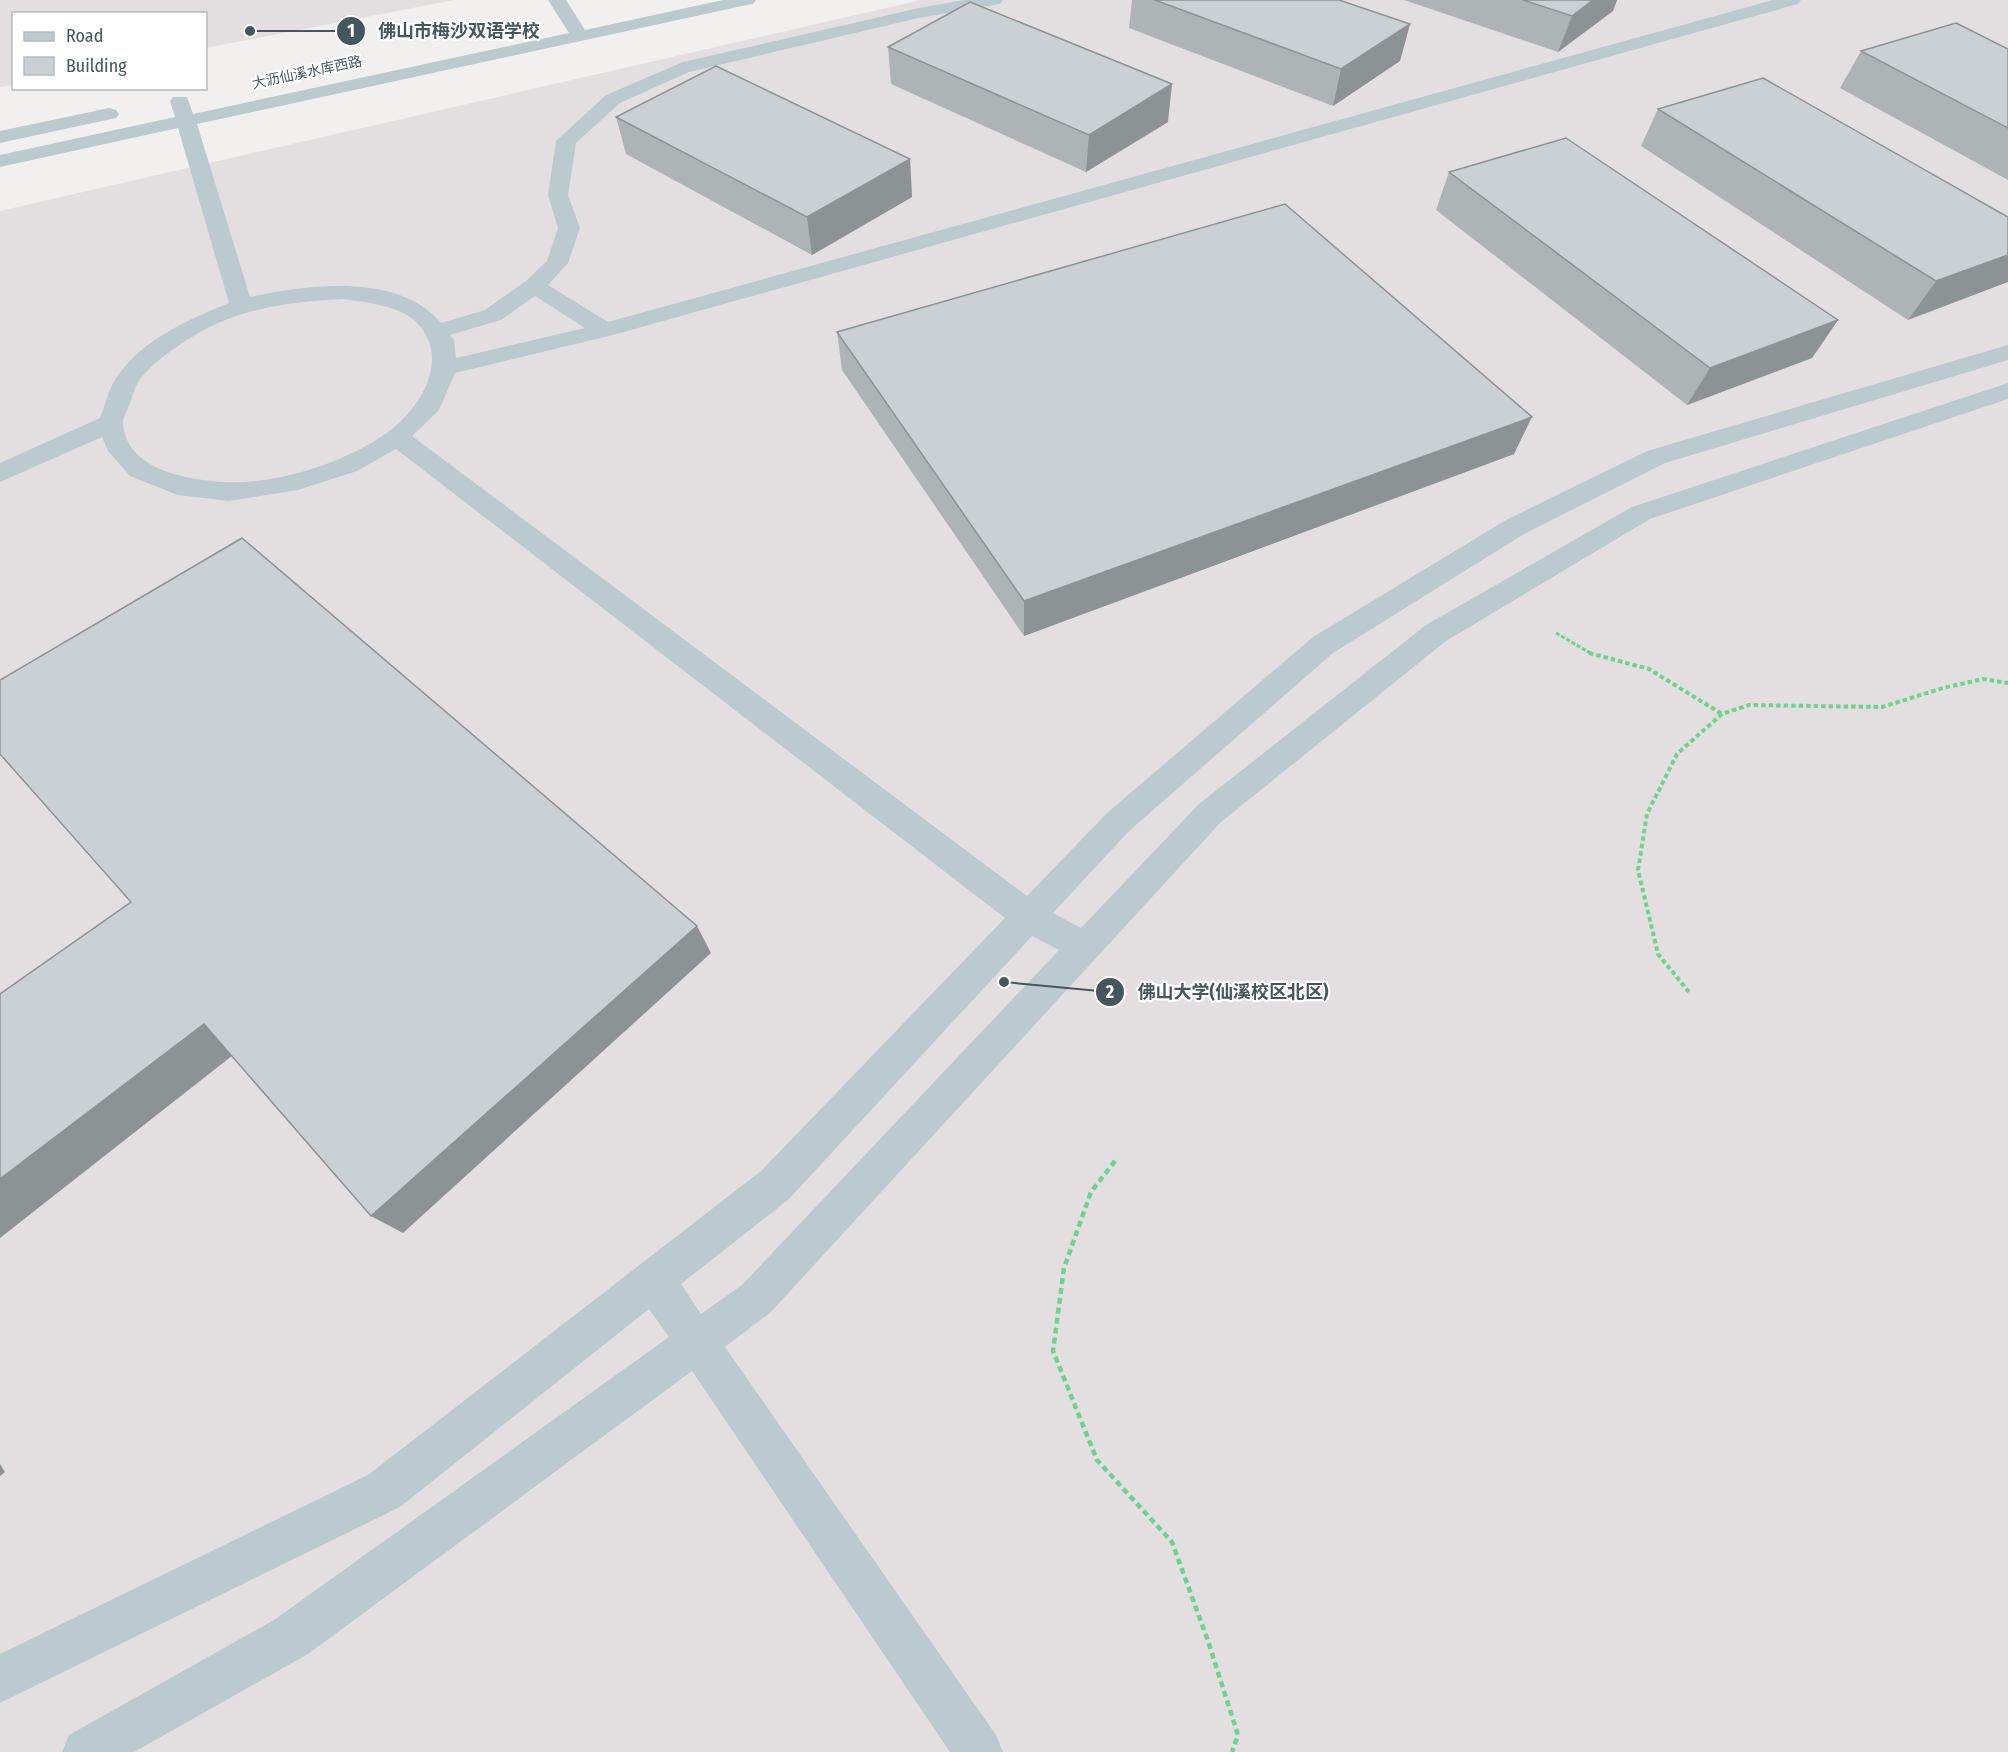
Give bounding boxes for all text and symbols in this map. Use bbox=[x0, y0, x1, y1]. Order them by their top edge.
legend bbox=[12, 12, 207, 90]
callout: 佛山市梅沙双语学校 bbox=[336, 13, 552, 49]
text: 1 bbox=[347, 20, 355, 42]
text: 佛山市梅沙双语学校 bbox=[378, 20, 540, 42]
text: Road bbox=[66, 25, 103, 47]
street label: 大沥仙溪水库西路 bbox=[251, 53, 364, 92]
text: Building bbox=[66, 55, 127, 77]
callout: 佛山大学(仙溪校区北区) bbox=[1095, 974, 1340, 1010]
text: 2 bbox=[1105, 981, 1114, 1003]
text: 佛山大学(仙溪校区北区) bbox=[1138, 981, 1329, 1003]

